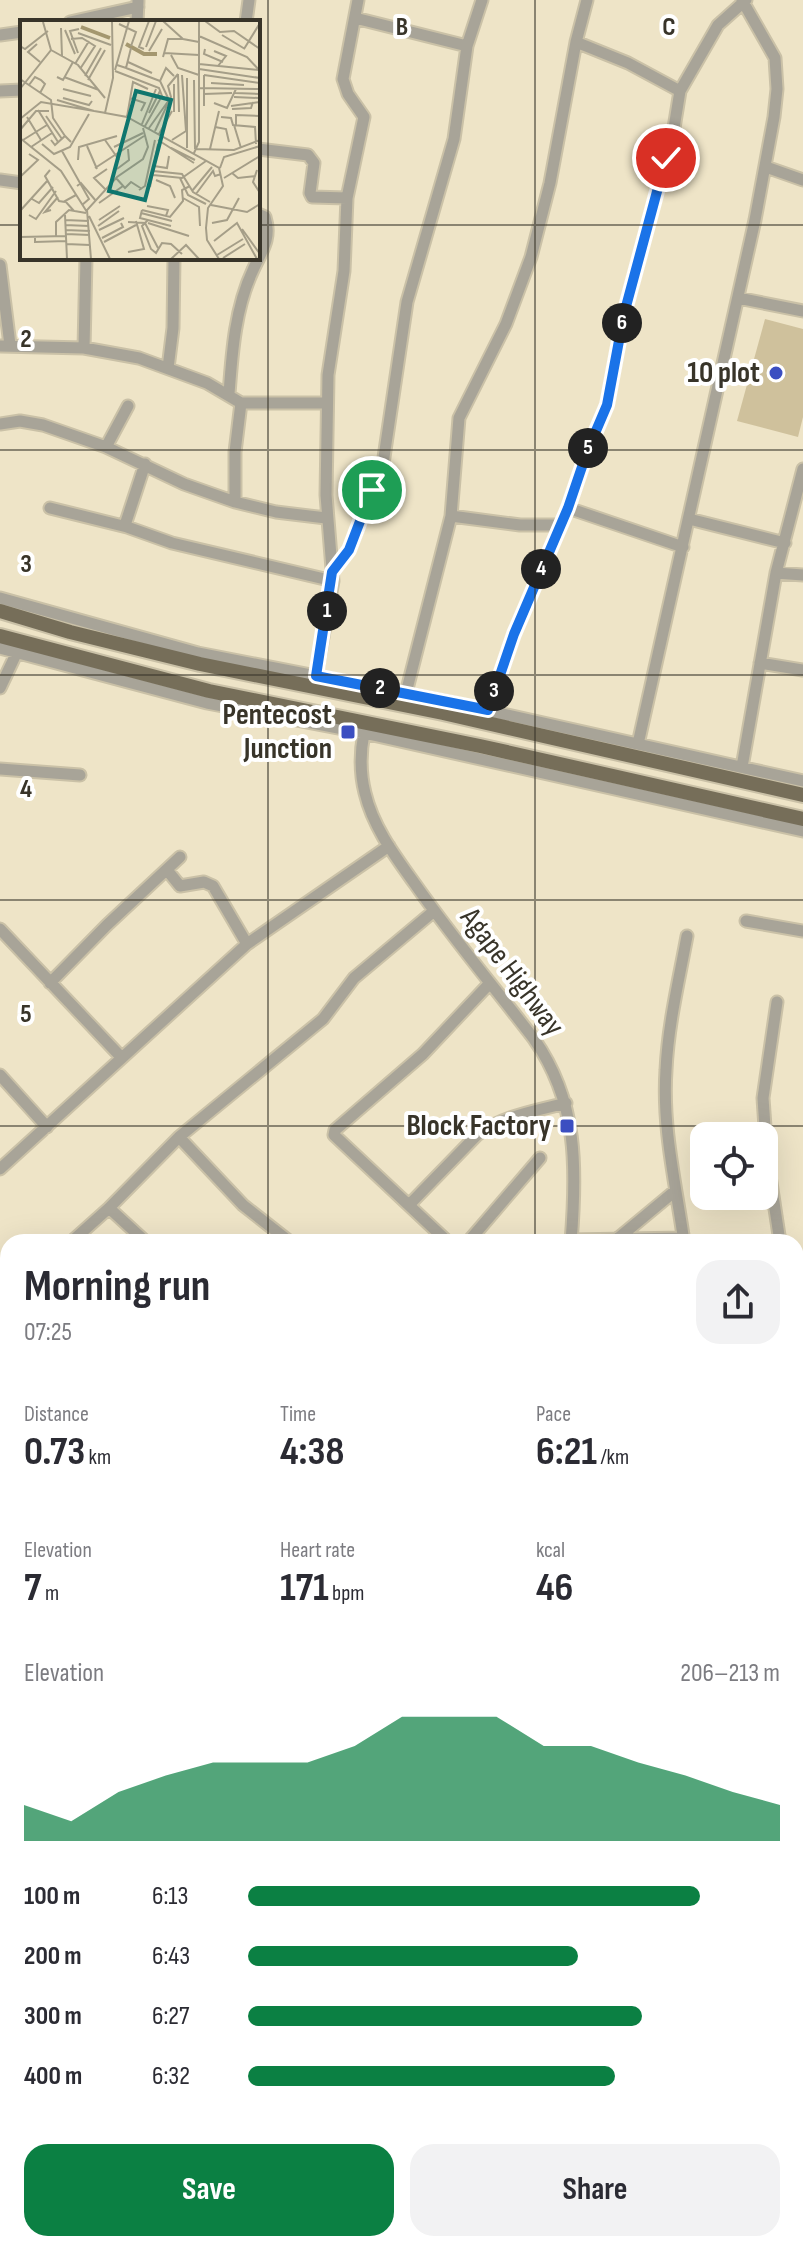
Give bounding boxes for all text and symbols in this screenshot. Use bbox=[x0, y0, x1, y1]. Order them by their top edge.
text: B bbox=[396, 12, 408, 43]
text: C bbox=[662, 12, 676, 43]
inset map bbox=[20, 20, 260, 260]
pin bbox=[632, 124, 700, 192]
icon: check bbox=[644, 136, 688, 180]
pin: 6 bbox=[602, 303, 642, 343]
text: 6 bbox=[617, 309, 627, 336]
text: 2 bbox=[20, 324, 32, 355]
place label: 10 plot bbox=[687, 355, 760, 391]
marker: 10 plot bbox=[767, 364, 785, 382]
pin: 5 bbox=[568, 428, 608, 468]
text: 5 bbox=[583, 434, 593, 461]
pin bbox=[338, 456, 406, 524]
icon: arrive bbox=[350, 468, 394, 512]
text: 3 bbox=[20, 549, 32, 580]
pin: 4 bbox=[521, 549, 561, 589]
text: 4 bbox=[536, 555, 546, 582]
pin: 1 bbox=[307, 591, 347, 631]
text: 1 bbox=[323, 597, 331, 624]
pin: 2 bbox=[360, 668, 400, 708]
pin: 3 bbox=[474, 671, 514, 711]
text: 2 bbox=[375, 674, 385, 701]
text: 3 bbox=[489, 677, 499, 704]
place label: Pentecost Junction bbox=[222, 697, 332, 767]
marker: Pentecost Junction bbox=[339, 723, 357, 741]
text: 4 bbox=[20, 774, 32, 805]
street label: Agape Highway bbox=[452, 900, 572, 1043]
text: 5 bbox=[20, 999, 32, 1030]
place label: Block Factory bbox=[406, 1108, 552, 1144]
marker: Block Factory bbox=[558, 1117, 576, 1135]
map controls bbox=[690, 1122, 778, 1210]
button: locate bbox=[690, 1122, 778, 1210]
text: Morning run bbox=[24, 1260, 210, 1313]
button: share bbox=[696, 1260, 780, 1344]
text: 07:25 bbox=[24, 1317, 72, 1348]
text: Distance bbox=[24, 1401, 89, 1428]
text: Time bbox=[280, 1401, 316, 1428]
text: Pace bbox=[536, 1401, 571, 1428]
text: 0.73 bbox=[24, 1428, 85, 1476]
text: 4:38 bbox=[280, 1428, 344, 1476]
text: 6:21 bbox=[536, 1428, 597, 1476]
text: km bbox=[85, 1444, 111, 1471]
text: /km bbox=[597, 1444, 629, 1471]
text: Elevation bbox=[24, 1537, 92, 1564]
text: Heart rate bbox=[280, 1537, 355, 1564]
text: kcal bbox=[536, 1537, 565, 1564]
text: 7 bbox=[24, 1564, 41, 1612]
text: 171 bbox=[280, 1564, 329, 1612]
text: 46 bbox=[536, 1564, 573, 1612]
text: m bbox=[41, 1580, 59, 1607]
text: bpm bbox=[329, 1580, 365, 1607]
text: Elevation bbox=[24, 1658, 104, 1689]
text: 206–213 m bbox=[680, 1658, 780, 1689]
text: 100 m bbox=[24, 1881, 80, 1912]
text: 6:13 bbox=[152, 1881, 188, 1912]
text: 200 m bbox=[24, 1941, 81, 1972]
text: 6:43 bbox=[152, 1941, 190, 1972]
text: 300 m bbox=[24, 2001, 82, 2032]
text: 6:27 bbox=[152, 2001, 189, 2032]
text: 400 m bbox=[24, 2061, 82, 2092]
text: 6:32 bbox=[152, 2061, 190, 2092]
button: Save bbox=[24, 2144, 394, 2236]
button: Share bbox=[410, 2144, 780, 2236]

